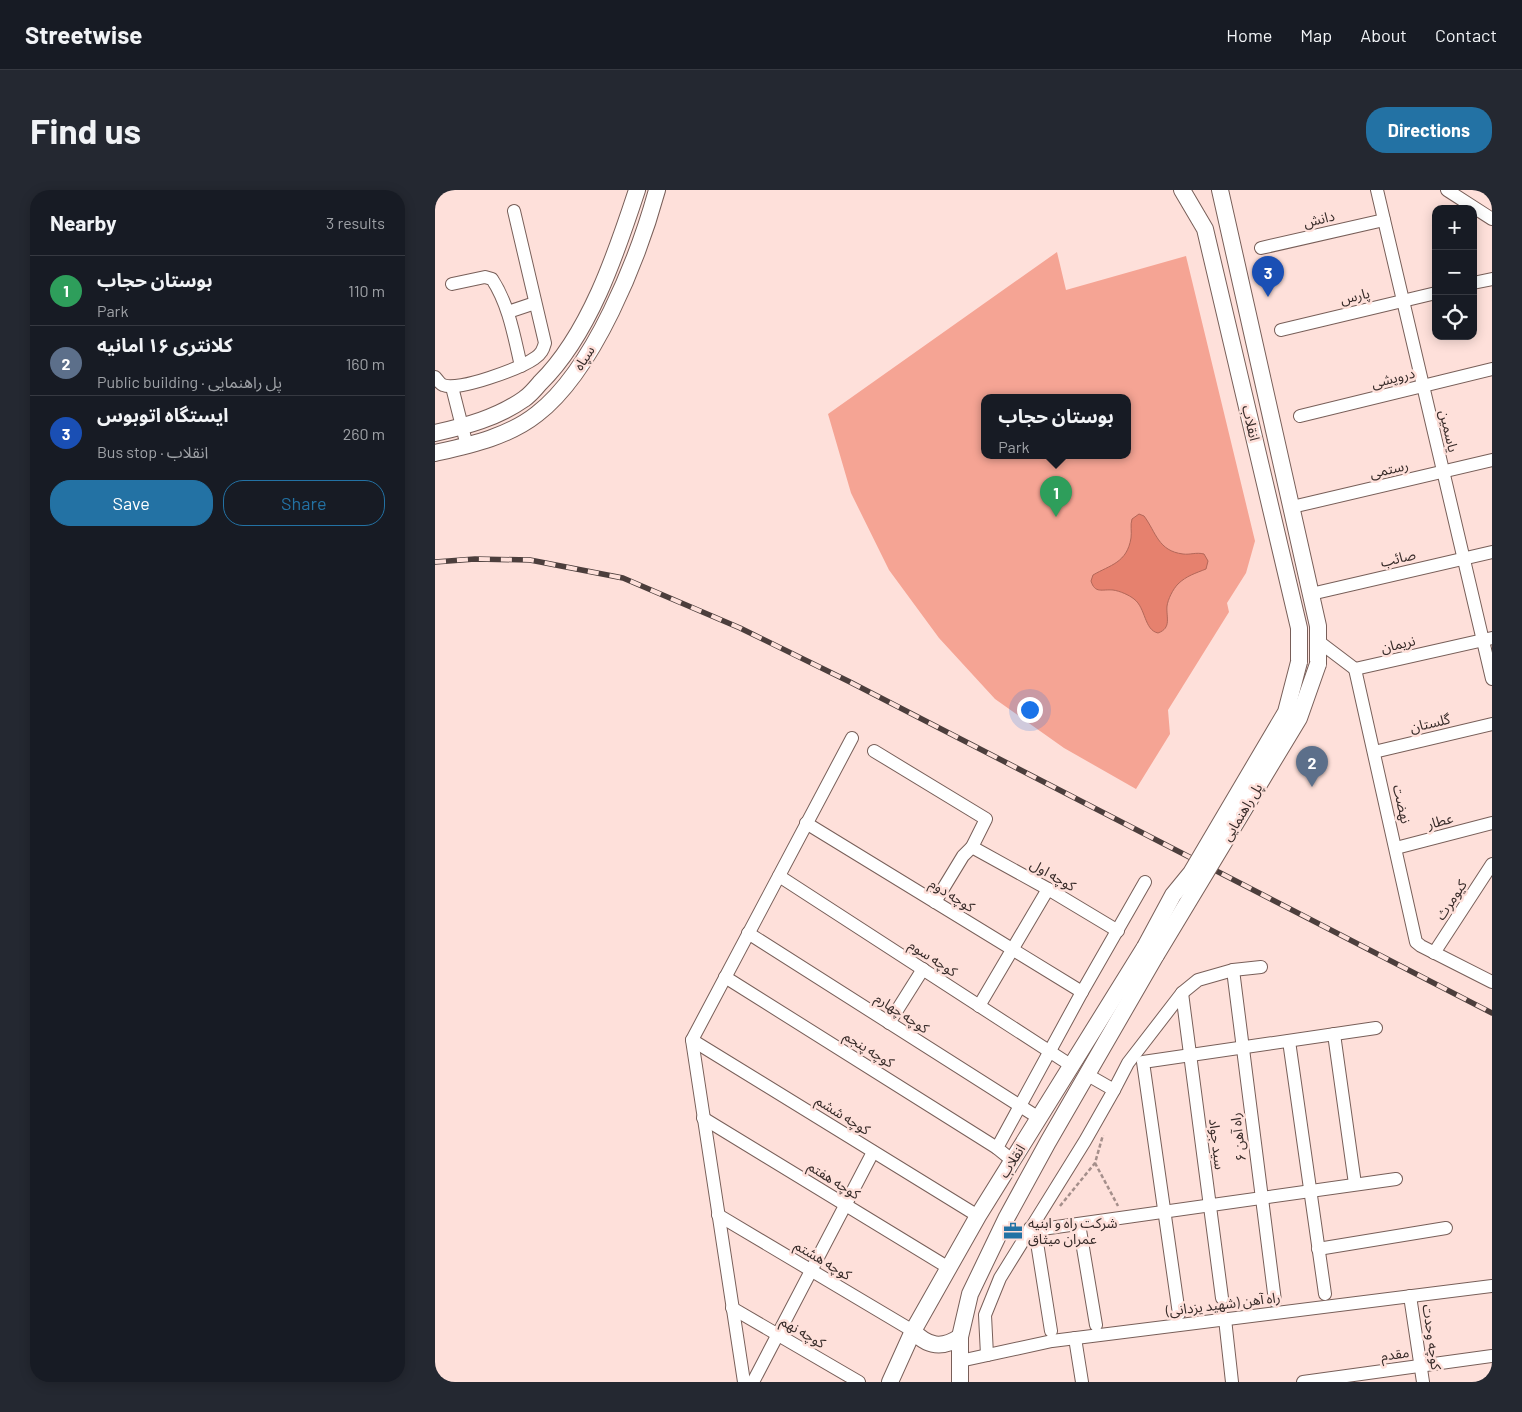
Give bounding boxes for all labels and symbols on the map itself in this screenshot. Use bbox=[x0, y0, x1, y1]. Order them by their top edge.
street label: دانش bbox=[1302, 207, 1337, 231]
pin: 3 bbox=[1252, 256, 1284, 297]
street label: پارس bbox=[1338, 284, 1372, 309]
street label: سپاه bbox=[569, 342, 600, 374]
street label: درویشی bbox=[1369, 364, 1417, 392]
street label: انقلاب bbox=[1239, 403, 1264, 443]
street label: یاسمین bbox=[1435, 408, 1463, 454]
street label: رستمی bbox=[1368, 456, 1410, 482]
pin: 1 bbox=[1040, 476, 1072, 517]
street label: صائب bbox=[1379, 545, 1418, 570]
street label: نریمان bbox=[1379, 631, 1417, 657]
your location bbox=[1017, 697, 1043, 723]
street label: گلستان bbox=[1408, 710, 1452, 736]
pin: 2 bbox=[1296, 746, 1328, 787]
street label: پل راهنمایی bbox=[1218, 780, 1267, 845]
street label: نهضت bbox=[1389, 783, 1415, 825]
street label: عطار bbox=[1424, 809, 1455, 833]
street label: کوچه اول bbox=[1027, 855, 1079, 896]
street label: کوچه دوم bbox=[925, 874, 978, 918]
street label: کیومرث bbox=[1431, 876, 1471, 924]
street label: کوچه سوم bbox=[904, 936, 961, 982]
street label: کوچه چهارم bbox=[870, 989, 933, 1039]
street label: کوچه پنجم bbox=[839, 1027, 898, 1073]
street label: کوچه ششم bbox=[811, 1091, 874, 1141]
street label: راه آهن ۶ bbox=[1226, 1112, 1250, 1162]
street label: سید جواد bbox=[1205, 1117, 1229, 1171]
street label: انقلاب bbox=[995, 1141, 1029, 1181]
street label: کوچه هفتم bbox=[803, 1157, 864, 1205]
place label: شرکت راه و ابنیه عمران میثاق bbox=[1028, 1214, 1117, 1248]
office icon: شرکت راه و ابنیه عمران میثاق bbox=[1002, 1220, 1024, 1242]
street label: کوچه هشتم bbox=[790, 1236, 855, 1286]
street label: راه آهن (شهید یزدانی) bbox=[1164, 1288, 1281, 1320]
street label: کوچه وحدت bbox=[1417, 1303, 1446, 1371]
street label: کوچه نهم bbox=[776, 1312, 829, 1354]
street label: مقدم bbox=[1380, 1343, 1411, 1367]

